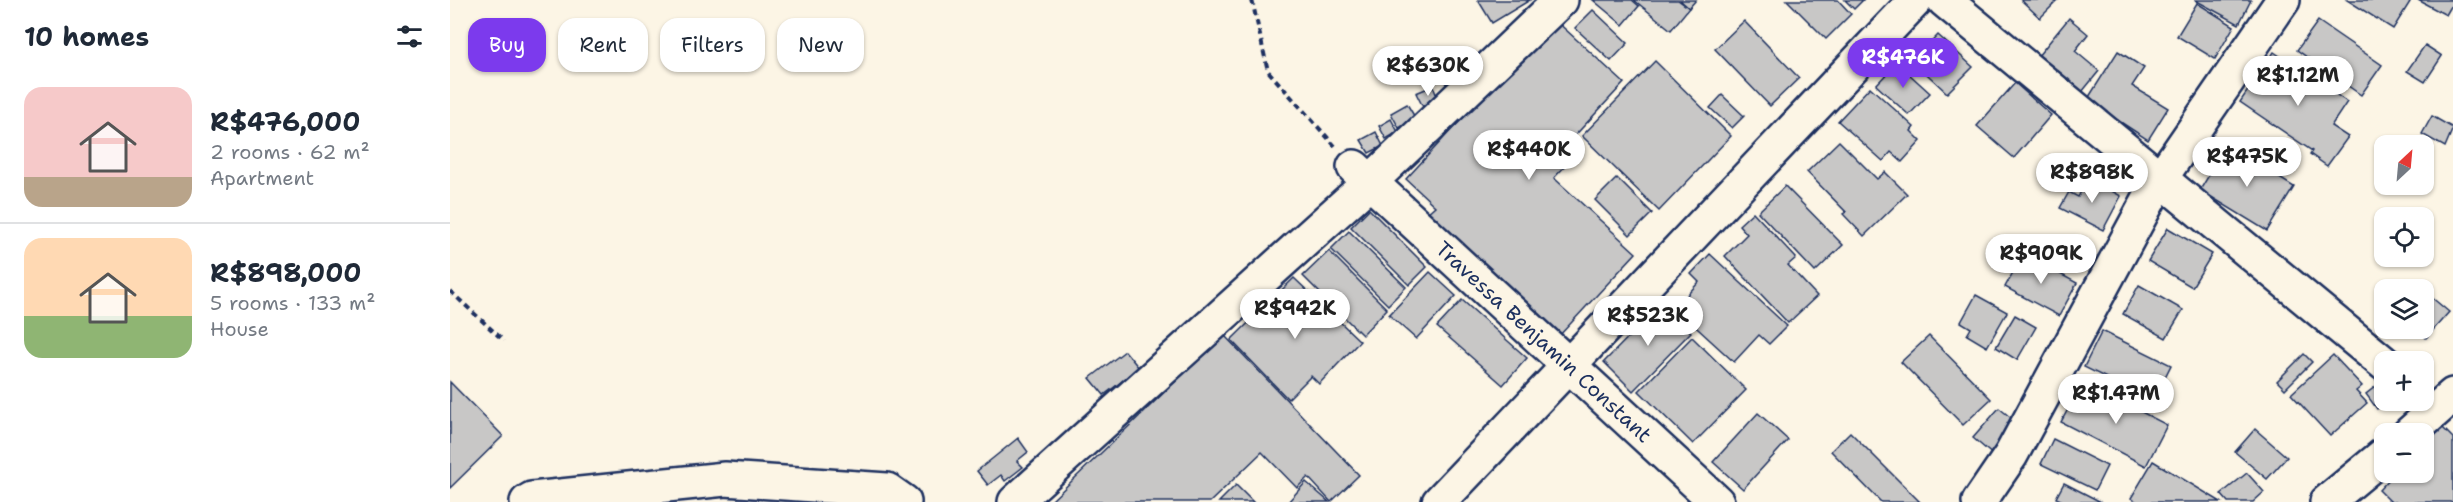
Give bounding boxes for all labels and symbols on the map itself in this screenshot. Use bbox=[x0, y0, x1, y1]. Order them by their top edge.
pin: R$476K bbox=[1854, 38, 1952, 89]
pin: R$630K bbox=[1379, 46, 1477, 97]
pin: R$1.12M bbox=[2243, 56, 2353, 107]
pin: R$440K bbox=[1480, 130, 1578, 181]
north arrow bbox=[2374, 135, 2434, 195]
pin: R$475K bbox=[2198, 137, 2296, 188]
pin: R$898K bbox=[2043, 153, 2141, 204]
pin: R$909K bbox=[1992, 234, 2090, 285]
street label: Travessa Benjamin Constant bbox=[1429, 235, 1658, 449]
pin: R$942K bbox=[1246, 289, 1344, 340]
pin: R$523K bbox=[1599, 296, 1697, 347]
pin: R$1.47M bbox=[2061, 374, 2171, 425]

